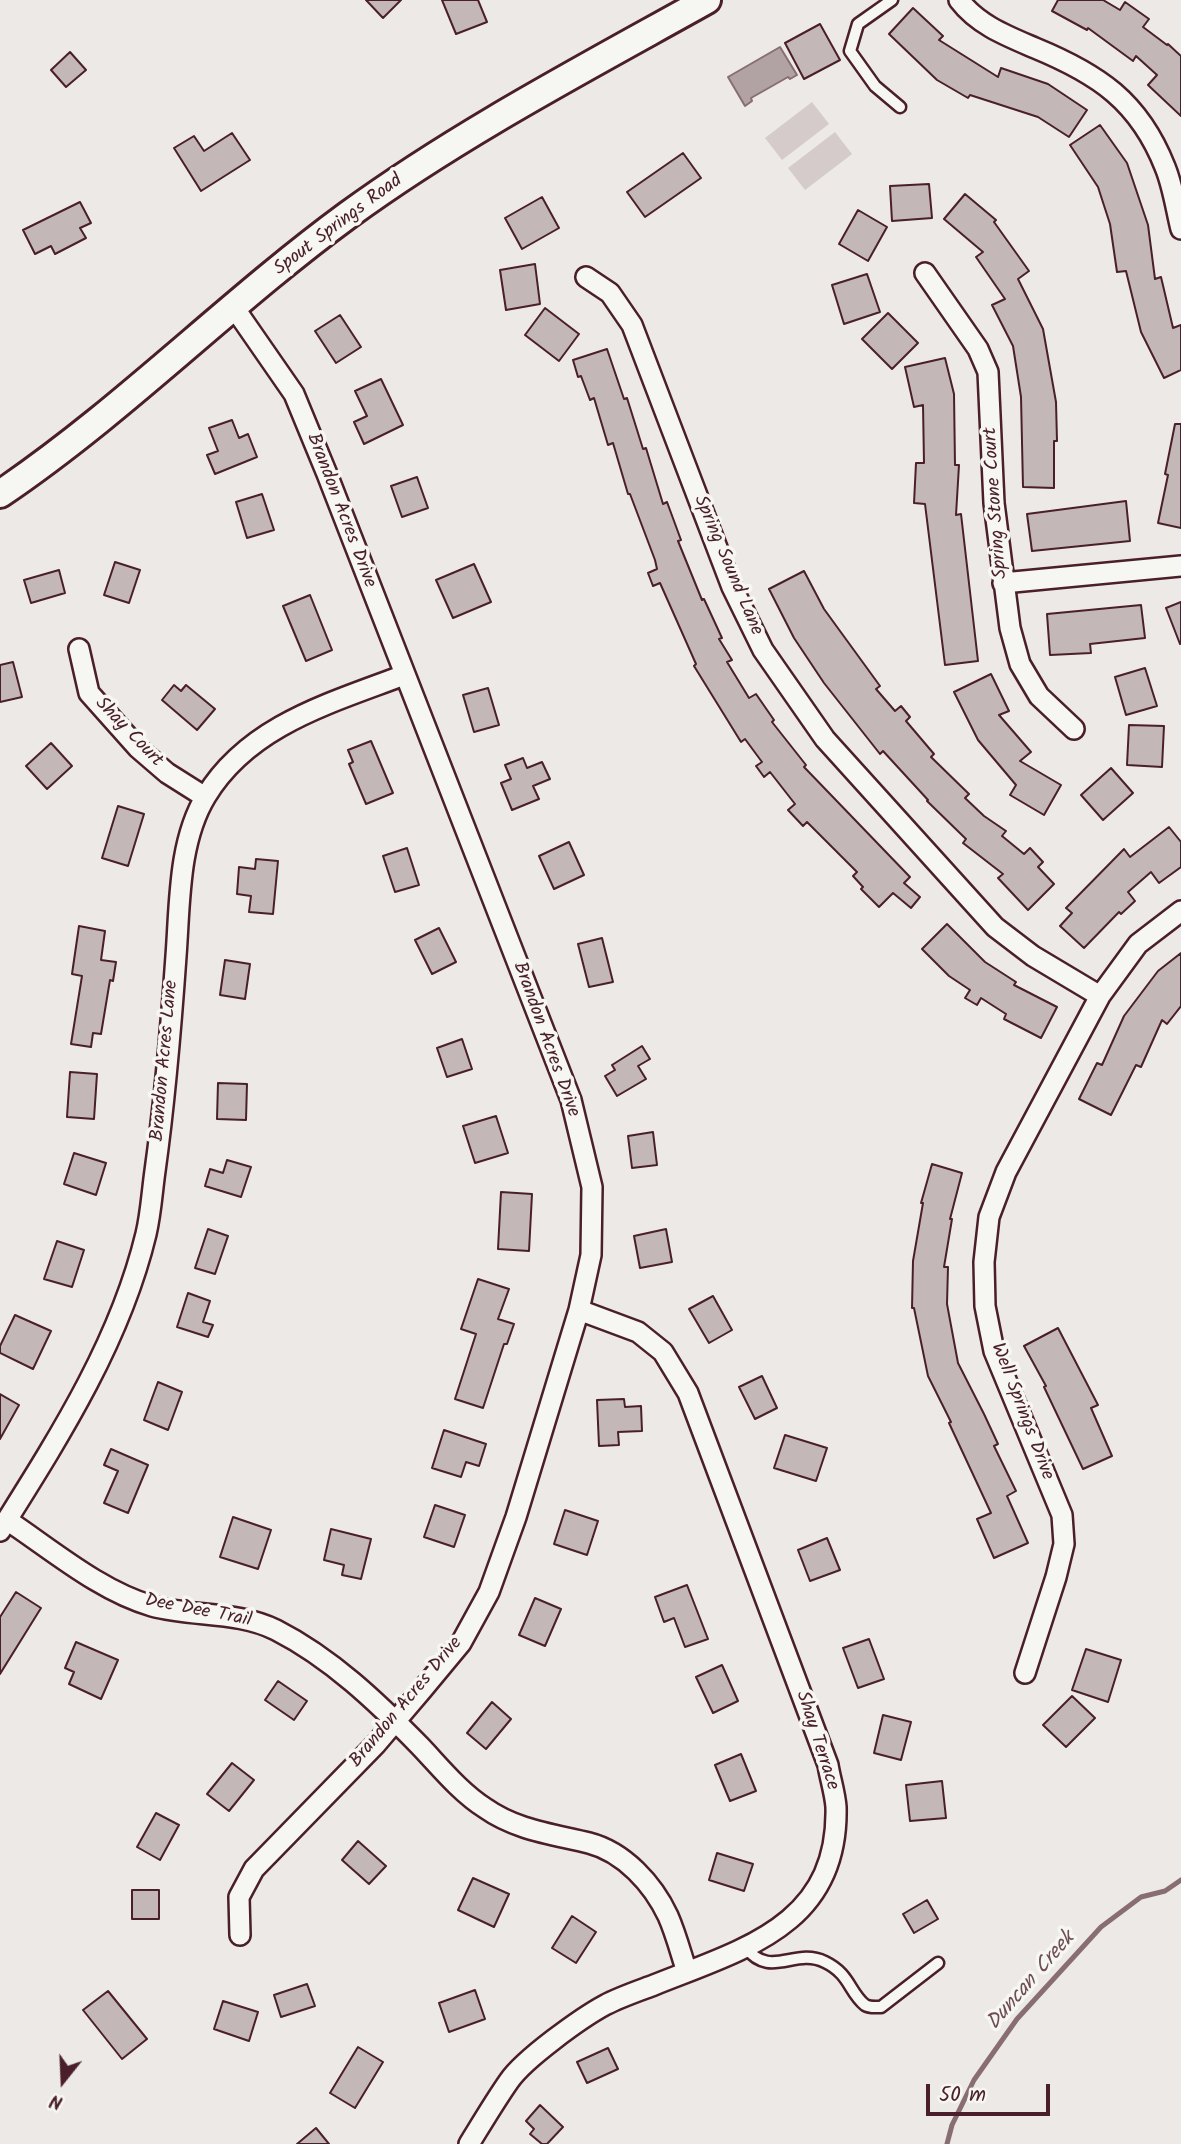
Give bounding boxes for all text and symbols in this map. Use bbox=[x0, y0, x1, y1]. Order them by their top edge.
street label: Spout Springs Road bbox=[270, 170, 408, 282]
street label: Spring Stone Court bbox=[980, 426, 1014, 580]
street label: Brandon Acres Drive bbox=[300, 431, 380, 591]
street label: Spring Sound Lane bbox=[687, 493, 767, 639]
street label: Shay Court bbox=[89, 693, 167, 773]
street label: Brandon Acres Drive bbox=[506, 959, 584, 1121]
street label: Brandon Acres Lane bbox=[148, 979, 184, 1143]
street label: Well Springs Drive bbox=[984, 1340, 1058, 1484]
street label: Dee Dee Trail bbox=[143, 1590, 253, 1634]
street label: Brandon Acres Drive bbox=[346, 1633, 468, 1773]
street label: Shay Terrace bbox=[789, 1689, 843, 1793]
water label: Duncan Creek bbox=[982, 1928, 1082, 2036]
north arrow bbox=[28, 2046, 98, 2116]
scale bar bbox=[929, 2070, 1053, 2114]
text: 50 m bbox=[939, 2079, 986, 2112]
text: N bbox=[46, 2085, 67, 2117]

